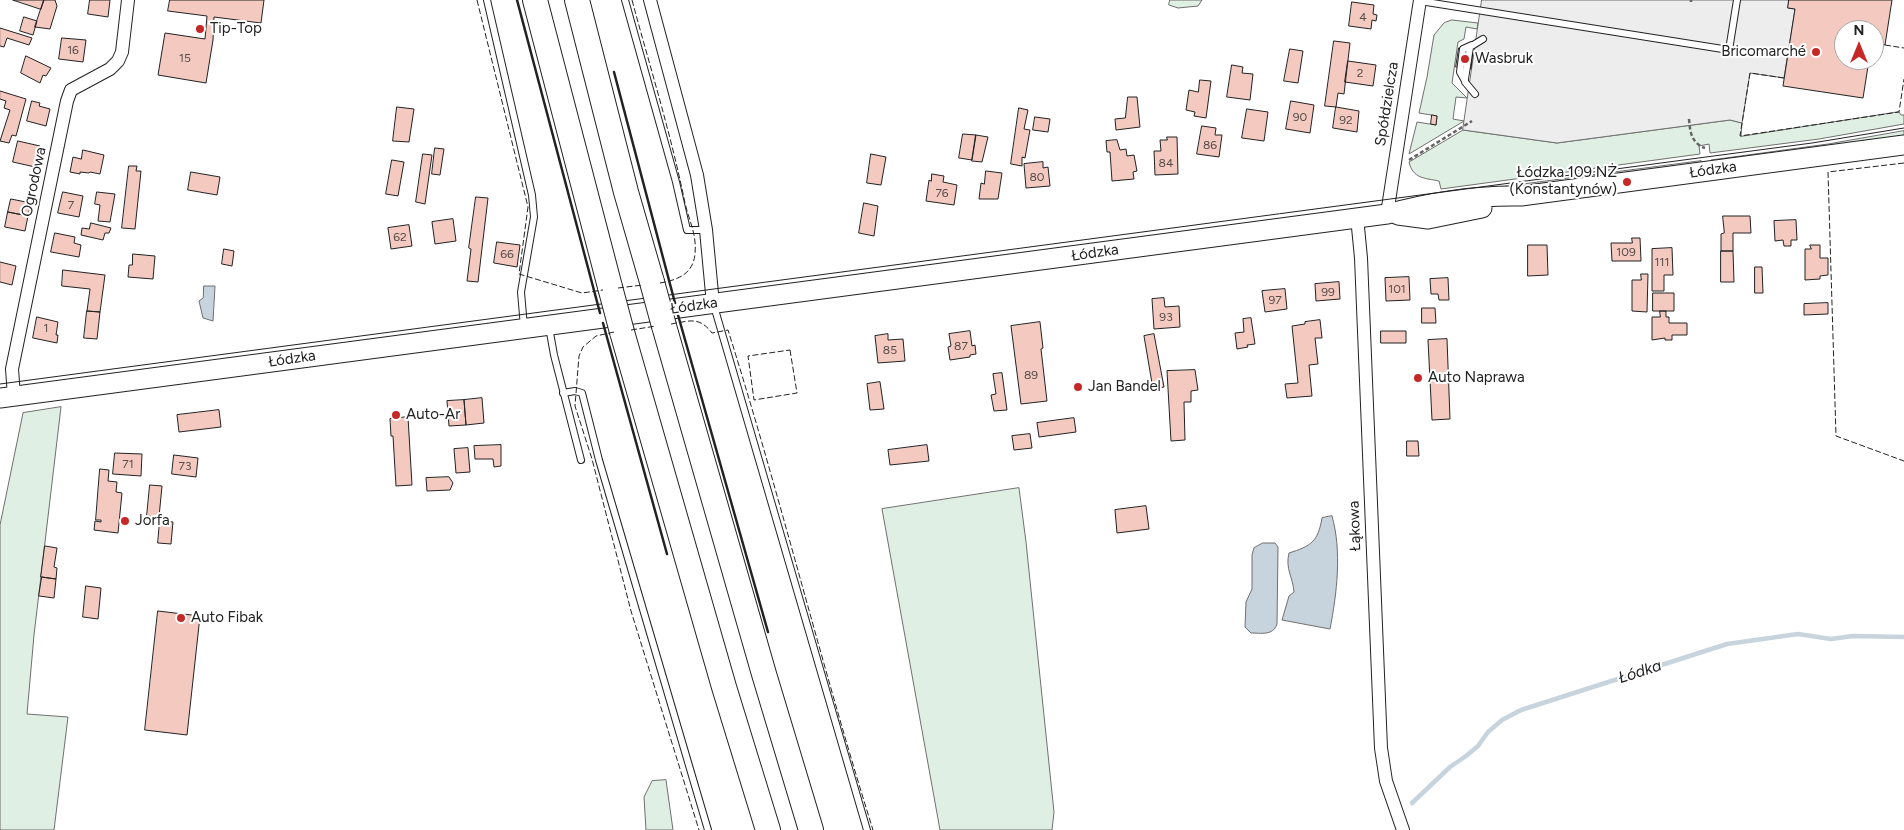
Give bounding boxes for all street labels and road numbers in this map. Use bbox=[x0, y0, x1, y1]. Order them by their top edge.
street label: Spółdzielcza bbox=[1371, 60, 1403, 148]
street label: Ogrodowa bbox=[18, 146, 50, 218]
street label: Łódzka bbox=[1688, 158, 1738, 182]
street label: Łódzka bbox=[1070, 241, 1120, 265]
street label: Łódzka bbox=[669, 294, 719, 318]
street label: Łódzka bbox=[267, 347, 317, 371]
street label: Łąkowa bbox=[1345, 501, 1365, 551]

